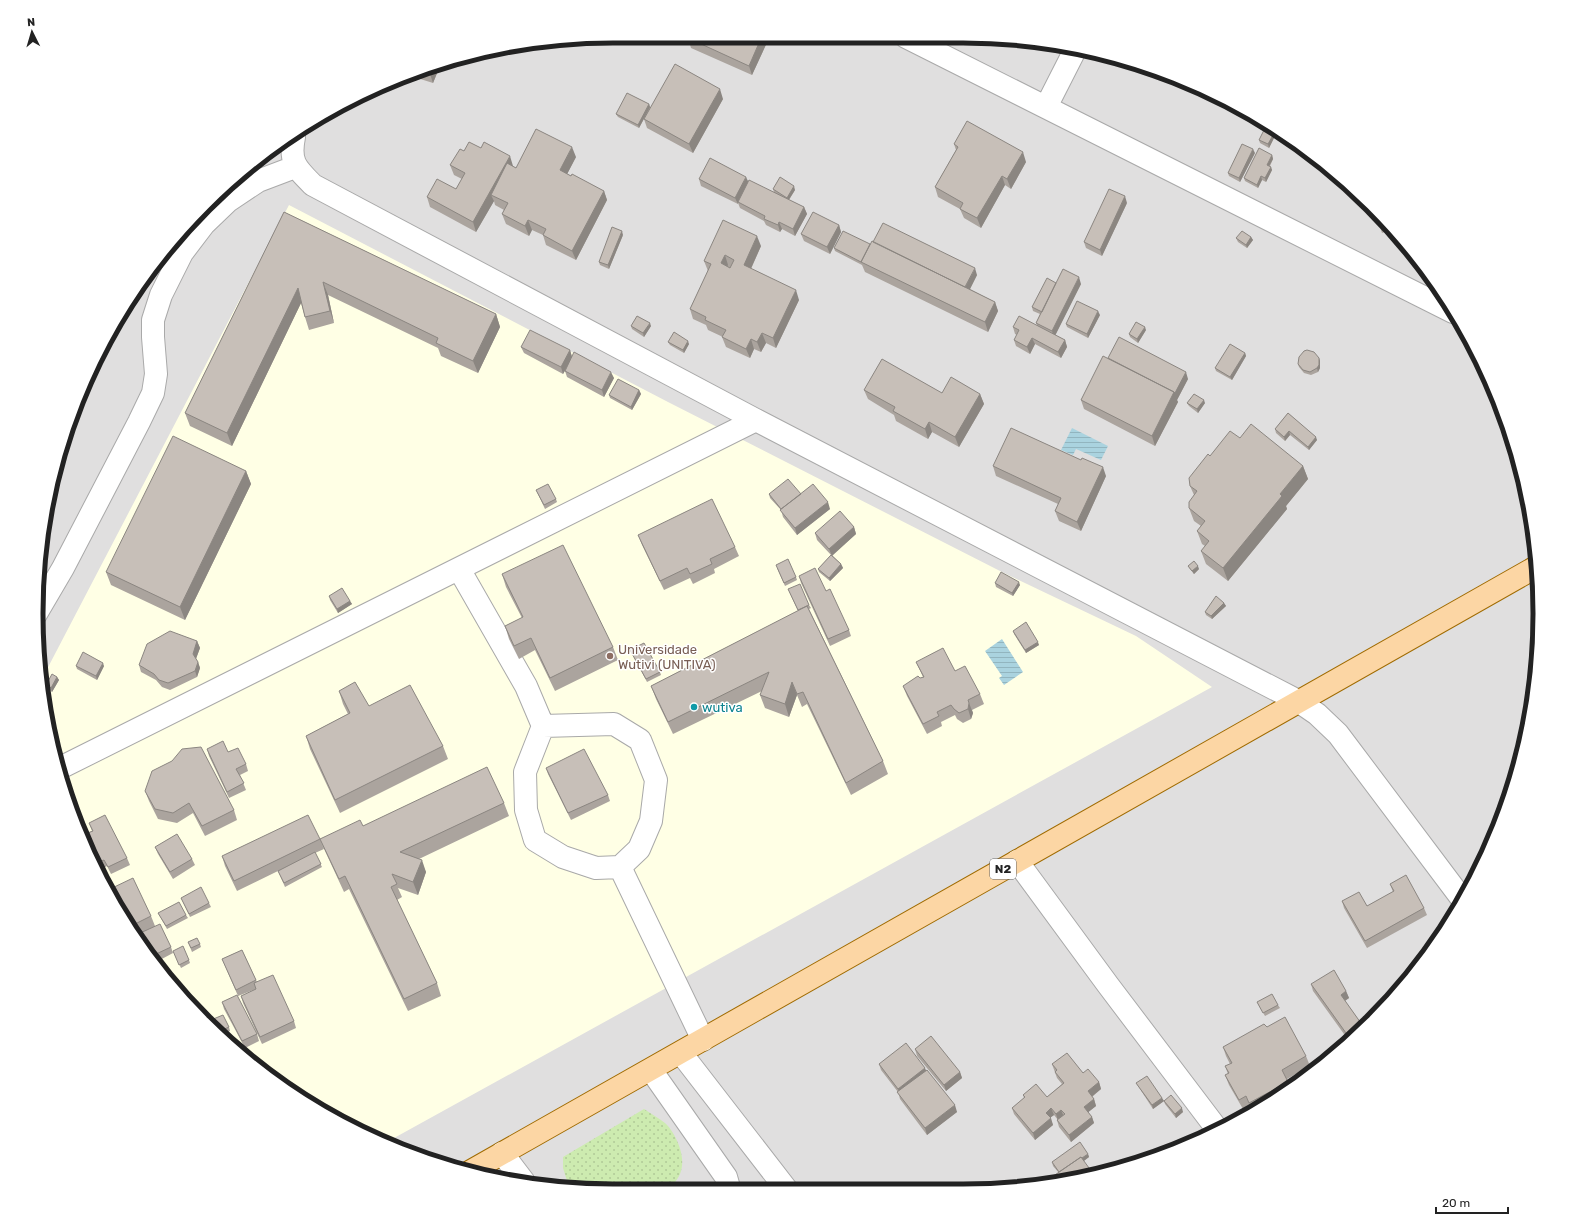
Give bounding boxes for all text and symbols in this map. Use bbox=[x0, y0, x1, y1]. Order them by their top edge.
north arrow bbox=[12, 12, 52, 52]
text: N bbox=[27, 16, 36, 29]
place label: Universidade Wutivi (UNITIVA) bbox=[618, 642, 716, 672]
marker: Universidade Wutivi (UNITIVA) bbox=[605, 651, 615, 661]
place label: wutiva bbox=[702, 700, 743, 715]
marker: wutiva bbox=[689, 702, 699, 712]
road number: N2 bbox=[990, 859, 1016, 879]
scale bar bbox=[1436, 1189, 1508, 1215]
text: 20 m bbox=[1442, 1196, 1470, 1210]

